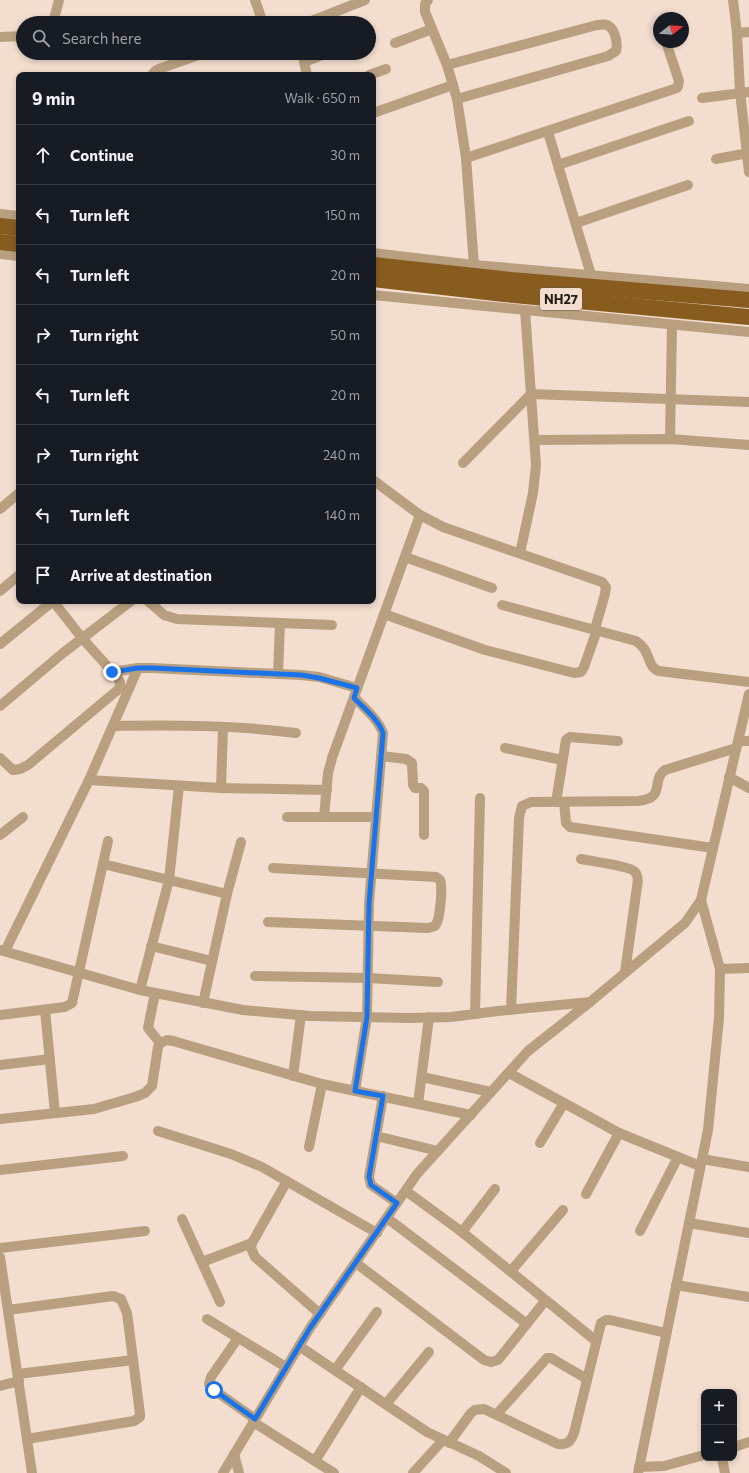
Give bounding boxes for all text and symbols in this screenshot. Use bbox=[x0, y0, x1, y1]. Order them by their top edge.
north arrow bbox=[653, 12, 689, 48]
search box bbox=[16, 16, 376, 60]
icon: search bbox=[30, 27, 52, 49]
text: Search here bbox=[62, 29, 141, 47]
text: 9 min bbox=[32, 88, 75, 109]
text: Walk · 650 m bbox=[285, 90, 360, 106]
icon: ahead bbox=[32, 144, 54, 166]
text: Continue bbox=[70, 146, 134, 164]
text: 30 m bbox=[330, 147, 360, 163]
icon: left bbox=[32, 204, 54, 226]
text: Turn left bbox=[70, 206, 129, 224]
text: 150 m bbox=[325, 207, 360, 223]
icon: left bbox=[32, 264, 54, 286]
text: Turn left bbox=[70, 266, 129, 284]
text: 20 m bbox=[331, 267, 360, 283]
road number: NH27 bbox=[540, 288, 582, 310]
icon: right bbox=[32, 324, 54, 346]
text: Turn right bbox=[70, 326, 139, 344]
text: 50 m bbox=[330, 327, 360, 343]
icon: left bbox=[32, 384, 54, 406]
text: Turn left bbox=[70, 386, 129, 404]
text: 20 m bbox=[331, 387, 360, 403]
icon: right bbox=[32, 444, 54, 466]
text: Turn right bbox=[70, 446, 139, 464]
text: 240 m bbox=[323, 447, 360, 463]
icon: left bbox=[32, 504, 54, 526]
text: Turn left bbox=[70, 506, 129, 524]
text: 140 m bbox=[324, 507, 360, 523]
icon: arrive bbox=[32, 564, 54, 586]
text: Arrive at destination bbox=[70, 566, 212, 584]
route end bbox=[103, 663, 121, 681]
route start bbox=[205, 1381, 223, 1399]
map controls bbox=[701, 1389, 737, 1461]
button: + bbox=[701, 1389, 737, 1425]
button: − bbox=[701, 1425, 737, 1461]

